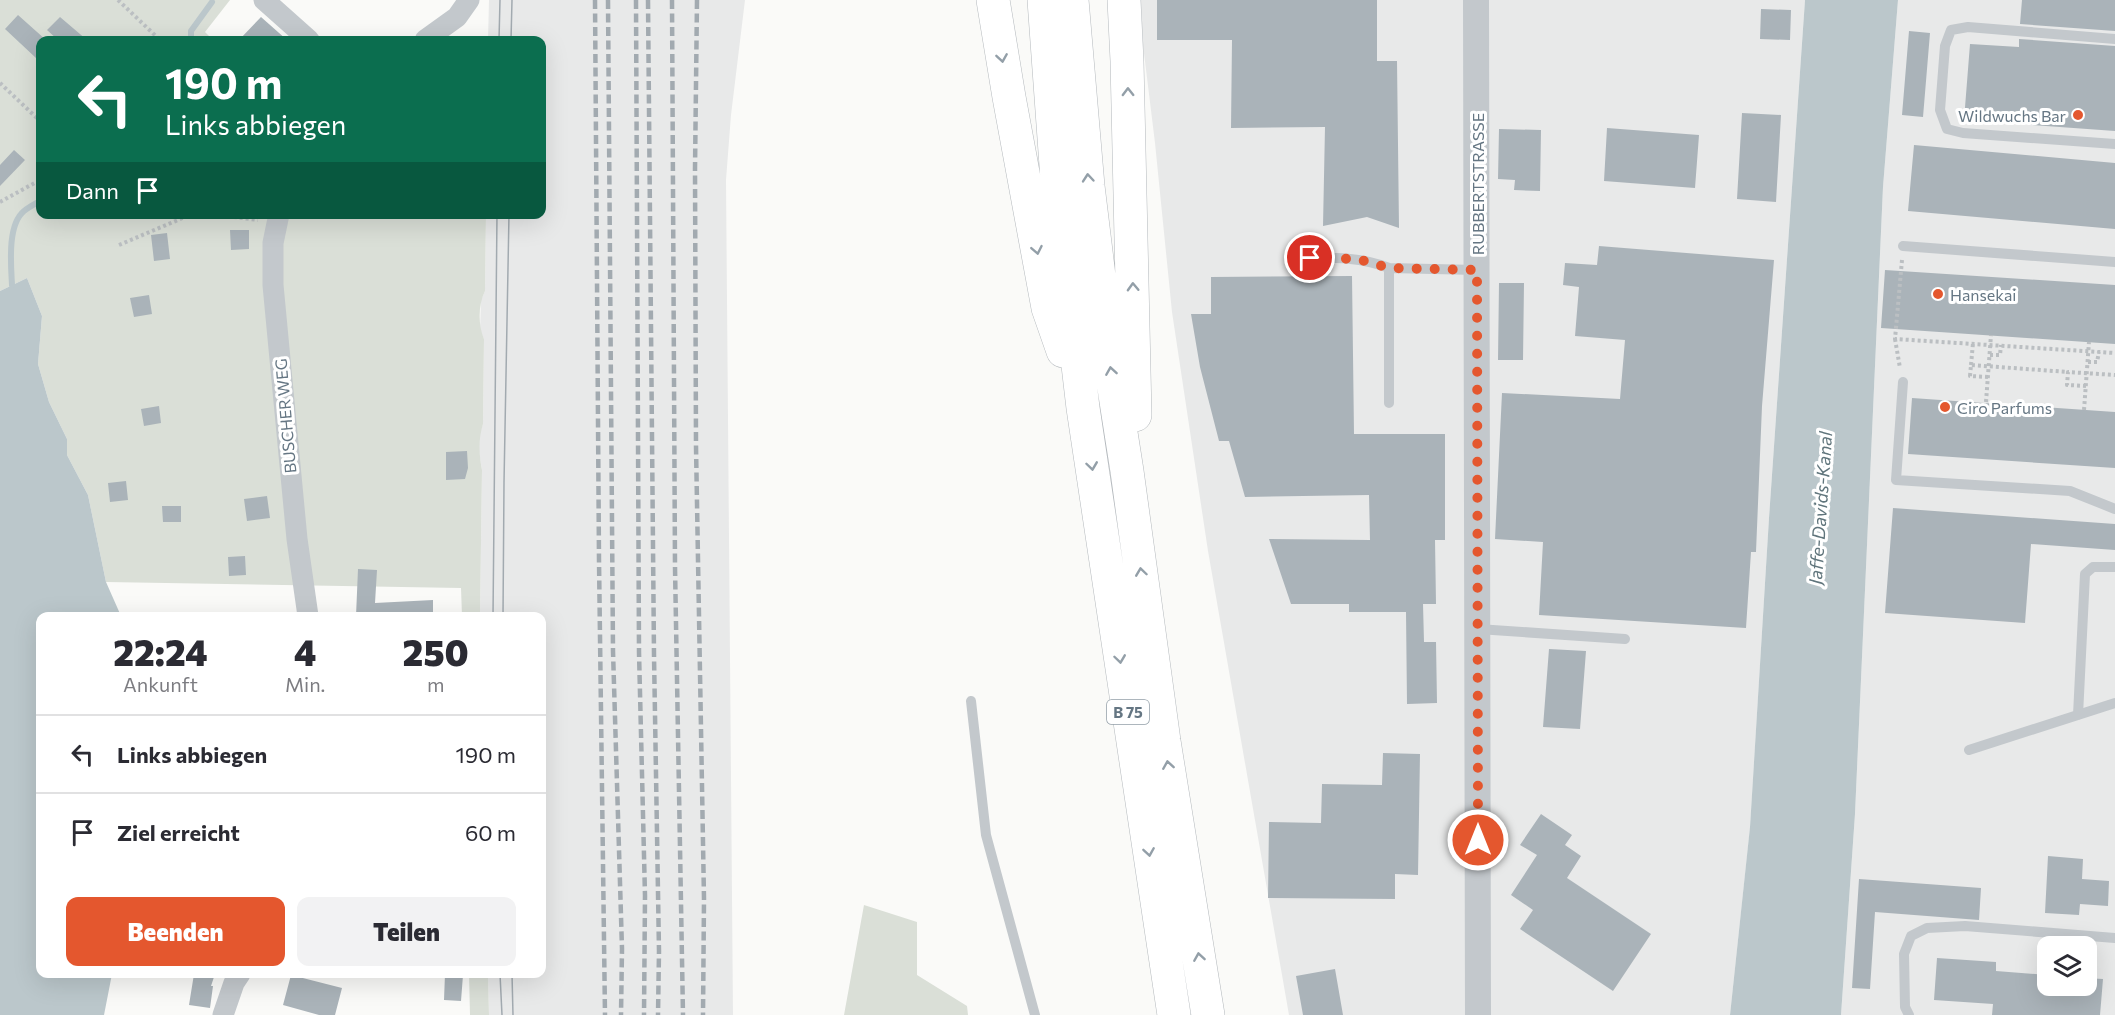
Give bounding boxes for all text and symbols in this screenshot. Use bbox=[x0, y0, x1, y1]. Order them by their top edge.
one-way arrow bbox=[996, 53, 1008, 62]
text: 190 m bbox=[165, 56, 283, 108]
icon: left bbox=[66, 60, 144, 138]
one-way arrow bbox=[1122, 87, 1134, 96]
place label: Wildwuchs Bar bbox=[1958, 106, 2067, 125]
text: Links abbiegen bbox=[165, 108, 346, 141]
marker: Wildwuchs Bar bbox=[2071, 108, 2085, 122]
street label: RUBBERTSTRASSE bbox=[1468, 113, 1487, 255]
one-way arrow bbox=[1082, 173, 1095, 182]
icon: arrive bbox=[131, 174, 164, 207]
text: Dann bbox=[66, 177, 119, 204]
pin bbox=[1284, 232, 1335, 283]
icon: arrive bbox=[1293, 241, 1326, 274]
one-way arrow bbox=[1030, 244, 1043, 254]
one-way arrow bbox=[1126, 282, 1139, 291]
place label: Hansekai bbox=[1950, 285, 2016, 304]
marker: Hansekai bbox=[1931, 287, 1945, 301]
street label: BUSCHER WEG bbox=[271, 358, 299, 474]
one-way arrow bbox=[1106, 367, 1118, 376]
place label: Ciro Parfums bbox=[1957, 398, 2052, 417]
marker: Ciro Parfums bbox=[1938, 400, 1952, 414]
water label: Jaffe-Davids-Kanal bbox=[1804, 430, 1836, 587]
one-way arrow bbox=[1085, 461, 1097, 470]
one-way arrow bbox=[1135, 567, 1147, 576]
text: 22:24 bbox=[113, 629, 208, 673]
text: 4 bbox=[294, 629, 316, 673]
text: 250 bbox=[403, 629, 469, 673]
one-way arrow bbox=[1113, 654, 1125, 663]
text: Ankunft bbox=[123, 672, 198, 696]
text: Min. bbox=[285, 672, 325, 696]
text: m bbox=[427, 672, 444, 696]
road number: B 75 bbox=[1107, 700, 1149, 724]
icon: left bbox=[66, 738, 99, 771]
text: Links abbiegen bbox=[117, 741, 267, 768]
text: 190 m bbox=[455, 741, 516, 768]
one-way arrow bbox=[1163, 760, 1175, 769]
position arrow bbox=[1446, 808, 1510, 872]
icon: arrive bbox=[66, 816, 99, 849]
text: Ziel erreicht bbox=[117, 819, 240, 846]
text: 60 m bbox=[465, 819, 516, 846]
one-way arrow bbox=[1142, 847, 1154, 856]
button: Beenden bbox=[66, 897, 285, 966]
button: Teilen bbox=[297, 897, 516, 966]
map controls bbox=[2037, 936, 2097, 996]
button: layers bbox=[2037, 936, 2097, 996]
one-way arrow bbox=[1194, 953, 1206, 962]

